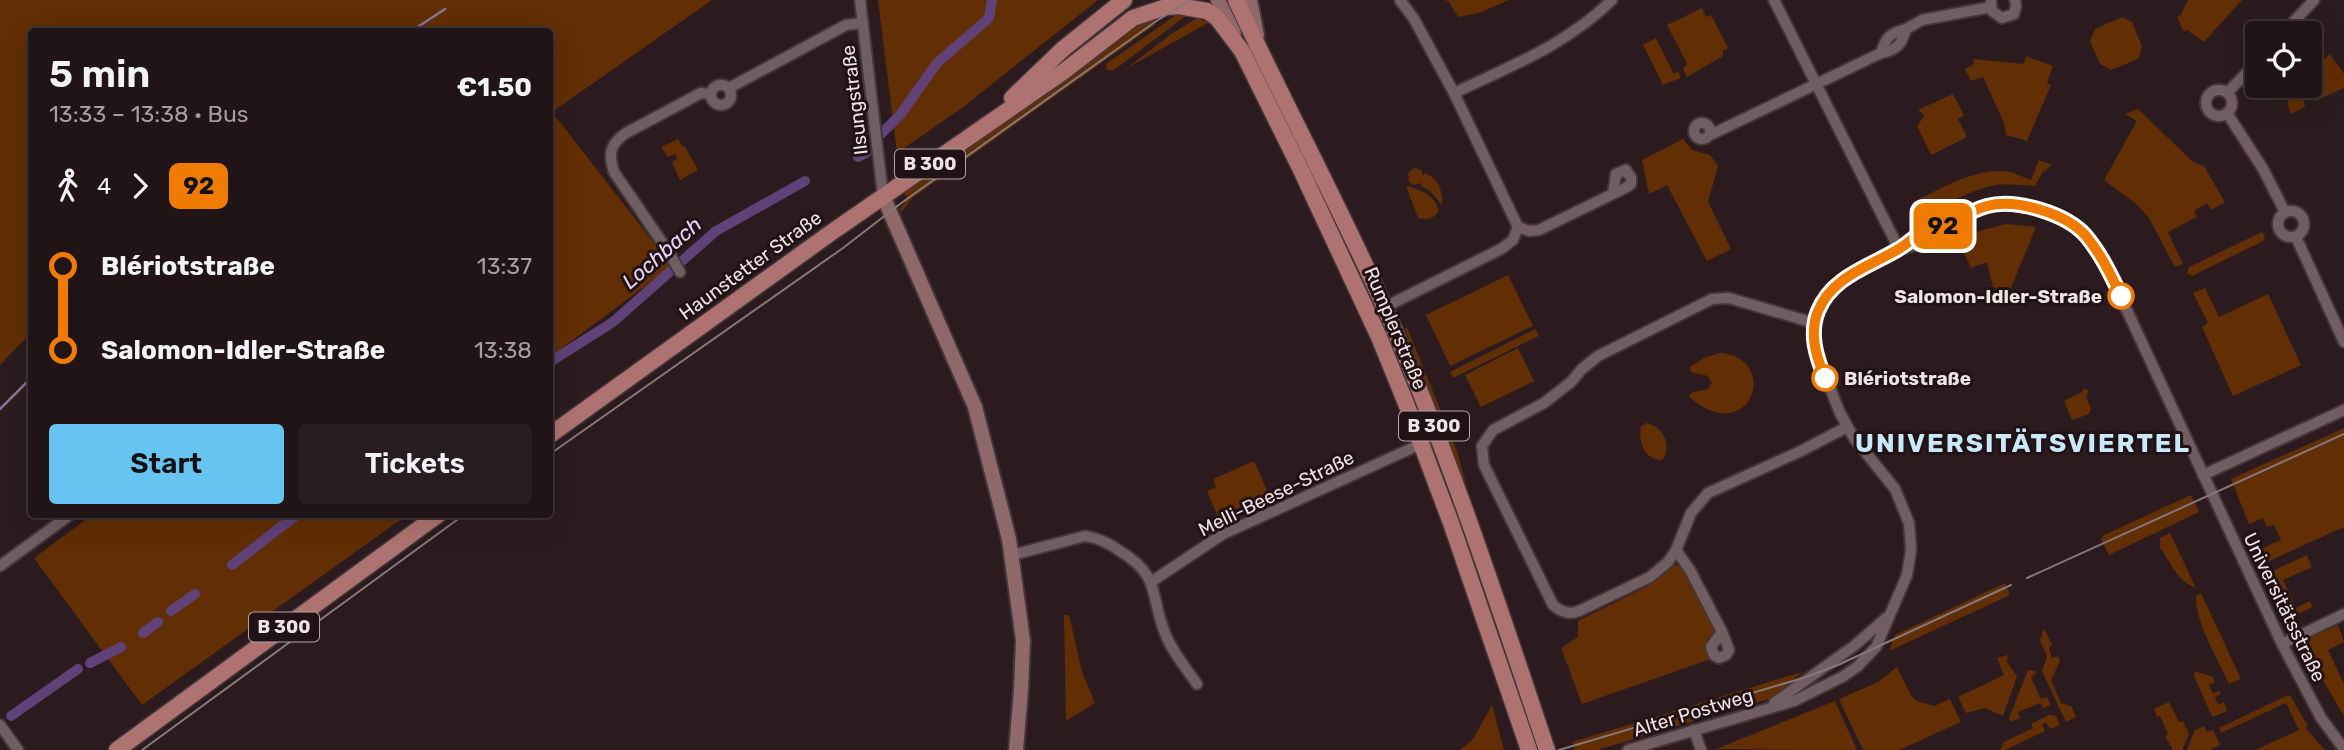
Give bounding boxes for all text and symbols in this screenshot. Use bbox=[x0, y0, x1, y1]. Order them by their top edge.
map controls bbox=[2245, 21, 2322, 98]
button: locate bbox=[2245, 21, 2322, 98]
street label: Ilsungstraße bbox=[836, 44, 873, 156]
text: 5 min bbox=[49, 51, 150, 97]
text: €1.50 bbox=[457, 72, 532, 103]
text: 13:33 – 13:38 · Bus bbox=[49, 100, 248, 128]
road number: B 300 bbox=[895, 149, 965, 178]
icon: walk bbox=[49, 167, 87, 205]
icon: forward bbox=[121, 167, 159, 205]
text: 4 bbox=[97, 172, 111, 200]
text: 92 bbox=[183, 172, 214, 200]
line badge: 92 bbox=[1912, 203, 1974, 249]
street label: Haunstetter Straße bbox=[675, 206, 826, 325]
water label: Lochbach bbox=[617, 211, 706, 294]
text: 92 bbox=[1928, 212, 1958, 240]
text: Blériotstraße bbox=[101, 251, 275, 282]
text: 13:37 bbox=[477, 252, 532, 280]
street label: Rumplerstraße bbox=[1359, 263, 1432, 393]
marker: Salomon-Idler-Straße bbox=[2108, 283, 2134, 309]
place label: Salomon-Idler-Straße bbox=[1894, 285, 2102, 308]
text: Salomon-Idler-Straße bbox=[101, 335, 385, 366]
text: 13:38 bbox=[474, 336, 532, 364]
marker: Blériotstraße bbox=[1812, 365, 1838, 391]
place label: Blériotstraße bbox=[1844, 367, 1971, 390]
road number: B 300 bbox=[1399, 412, 1469, 440]
button: Start bbox=[49, 424, 284, 504]
button: Tickets bbox=[298, 424, 532, 504]
district label: UNIVERSITÄTSVIERTEL bbox=[1855, 428, 2191, 459]
street label: Melli-Beese-Straße bbox=[1195, 446, 1358, 541]
street label: Universitätsstraße bbox=[2238, 529, 2331, 686]
road number: B 300 bbox=[249, 612, 319, 642]
street label: Alter Postweg bbox=[1631, 683, 1756, 742]

